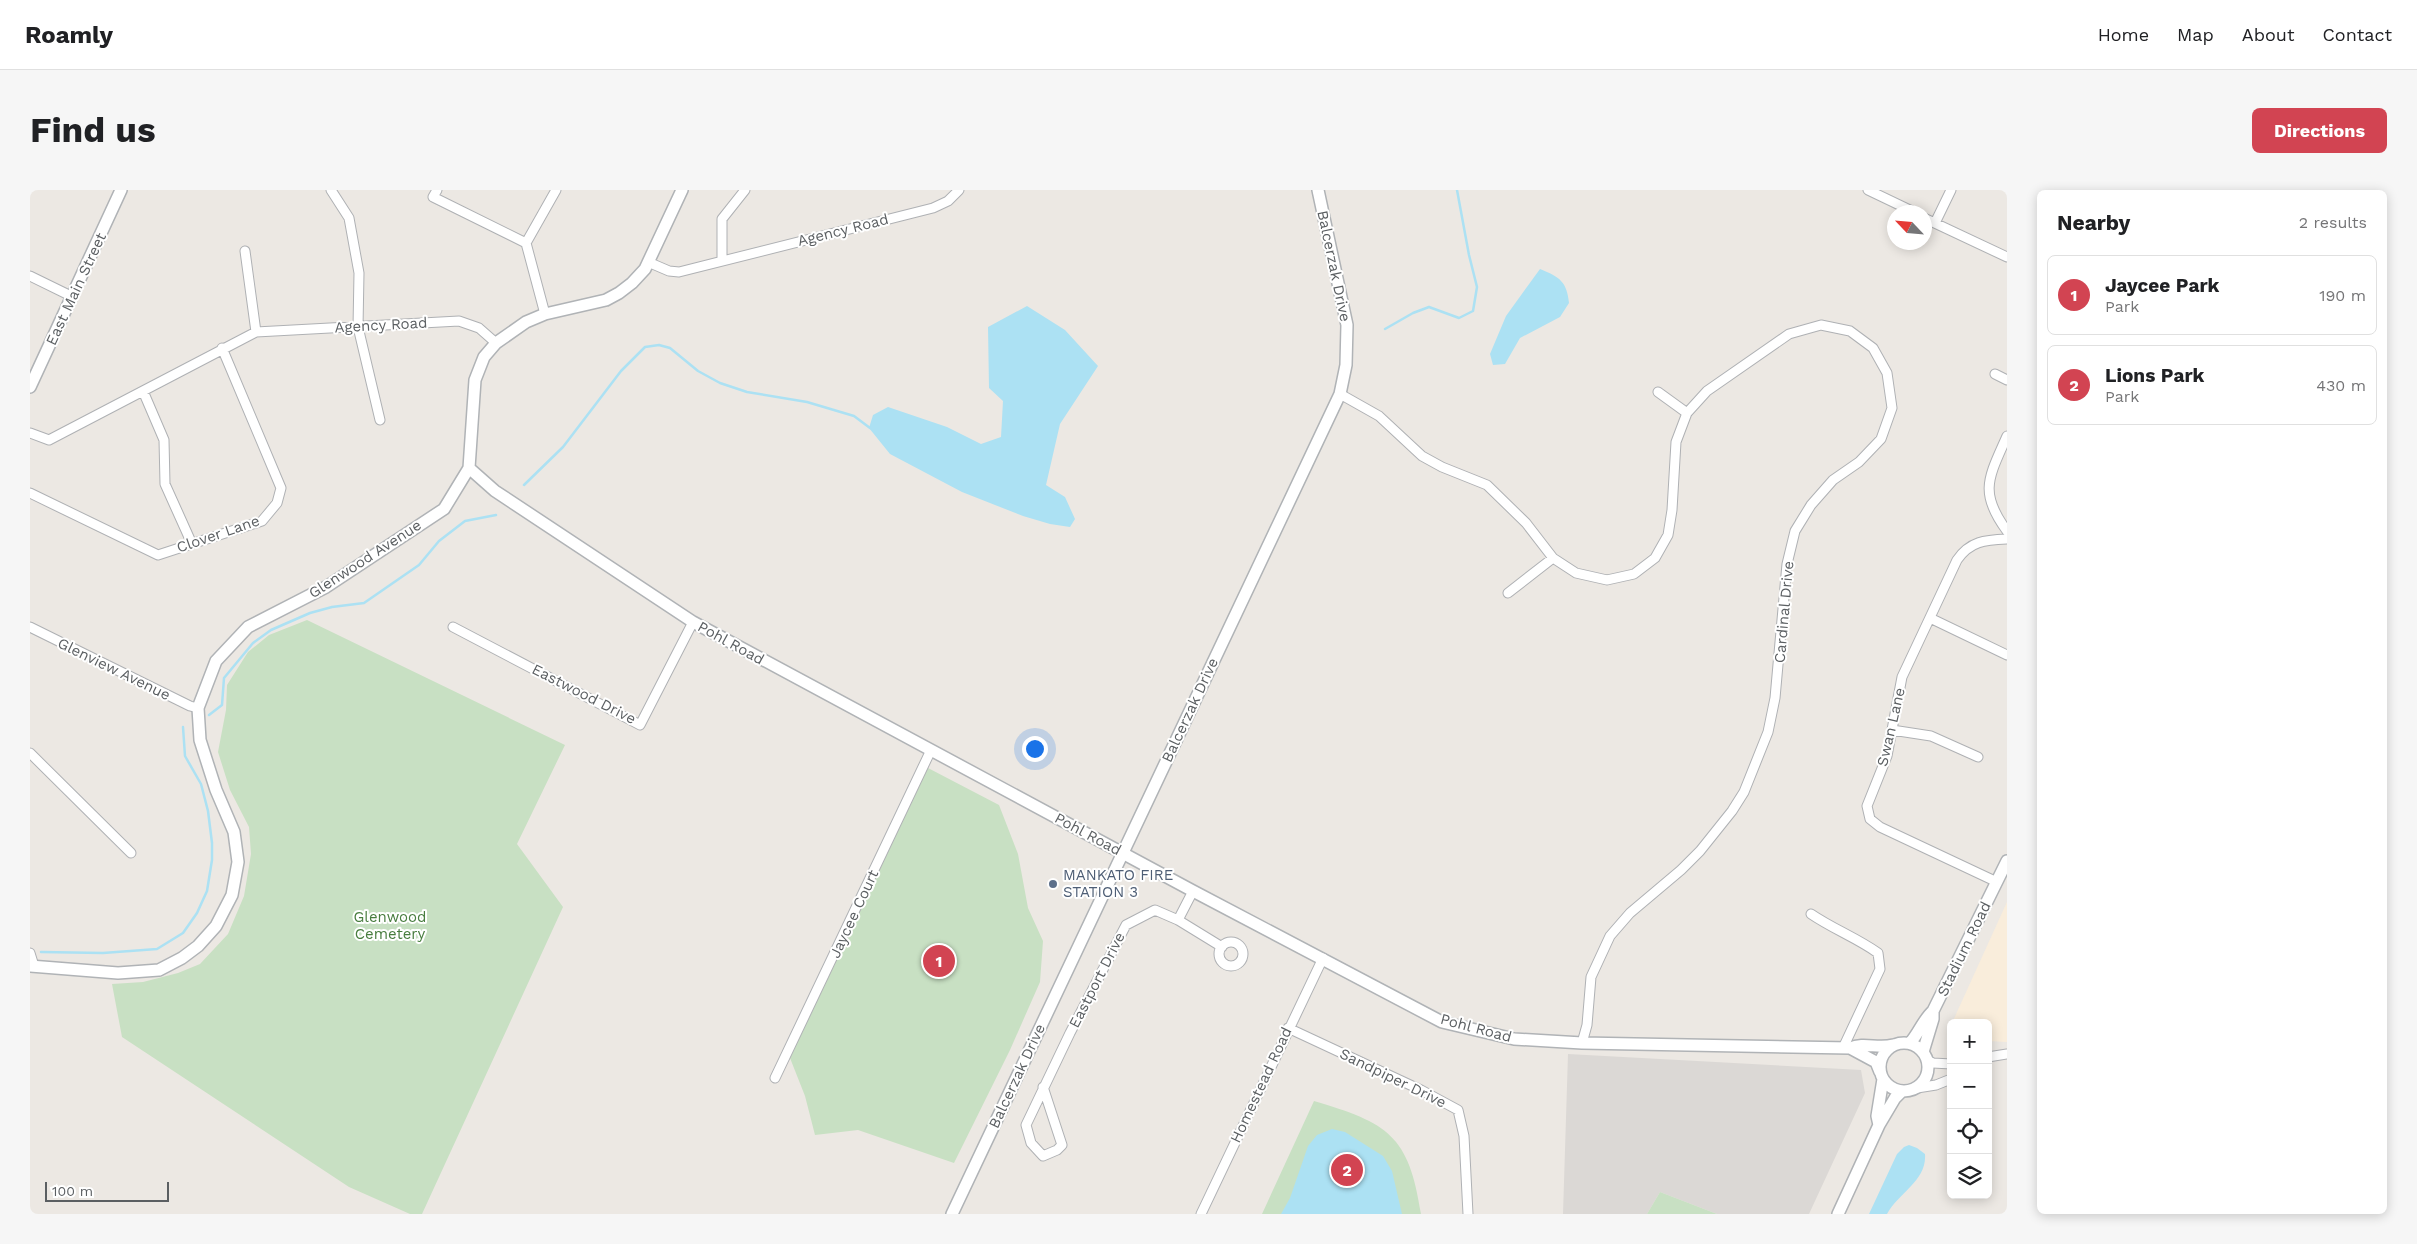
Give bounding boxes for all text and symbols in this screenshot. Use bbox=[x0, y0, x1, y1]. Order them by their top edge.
text: Roamly bbox=[25, 21, 113, 49]
text: Home bbox=[2098, 24, 2149, 45]
text: Map bbox=[2177, 24, 2214, 45]
text: About bbox=[2242, 24, 2294, 45]
text: Contact bbox=[2322, 24, 2392, 45]
button: Directions bbox=[2252, 108, 2387, 153]
text: Find us bbox=[30, 109, 156, 151]
north arrow bbox=[1887, 205, 1932, 250]
street label: Balcerzak Drive bbox=[1313, 209, 1355, 323]
street label: Agency Road bbox=[796, 210, 890, 250]
text: Nearby bbox=[2057, 210, 2130, 235]
text: 2 results bbox=[2299, 213, 2367, 232]
street label: East Main Street bbox=[42, 229, 110, 348]
text: Jaycee Park bbox=[2105, 274, 2219, 297]
text: 1 bbox=[2071, 286, 2077, 305]
text: 190 m bbox=[2319, 286, 2366, 305]
text: Park bbox=[2105, 297, 2139, 316]
street label: Agency Road bbox=[334, 314, 428, 336]
text: Lions Park bbox=[2105, 364, 2204, 387]
text: 2 bbox=[2069, 376, 2079, 395]
text: 430 m bbox=[2316, 376, 2366, 395]
text: Park bbox=[2105, 387, 2139, 406]
street label: Clover Lane bbox=[174, 511, 262, 557]
street label: Glenwood Avenue bbox=[305, 516, 425, 602]
street label: Cardinal Drive bbox=[1771, 560, 1797, 664]
street label: Pohl Road bbox=[695, 617, 767, 669]
street label: Glenview Avenue bbox=[55, 634, 173, 704]
street label: Balcerzak Drive bbox=[1158, 655, 1222, 765]
street label: Eastwood Drive bbox=[529, 660, 639, 728]
street label: Swan Lane bbox=[1873, 686, 1909, 768]
your location bbox=[1022, 736, 1048, 762]
street label: Pohl Road bbox=[1051, 809, 1125, 859]
street label: Jaycee Court bbox=[826, 866, 883, 961]
place label: MANKATO FIRE STATION 3 bbox=[1063, 866, 1173, 901]
marker: MANKATO FIRE STATION 3 bbox=[1047, 878, 1059, 890]
street label: Stadium Road bbox=[1933, 899, 1995, 999]
park label: Glenwood Cemetery bbox=[354, 908, 426, 943]
street label: Eastport Drive bbox=[1065, 929, 1129, 1031]
pin: 1 bbox=[923, 942, 955, 980]
street label: Pohl Road bbox=[1438, 1010, 1514, 1046]
map controls bbox=[1947, 1019, 1992, 1199]
button: + bbox=[1947, 1019, 1992, 1064]
street label: Balcerzak Drive bbox=[985, 1021, 1049, 1131]
street label: Homestead Road bbox=[1226, 1024, 1296, 1146]
street label: Sandpiper Drive bbox=[1337, 1044, 1449, 1112]
button: − bbox=[1947, 1064, 1992, 1109]
button: locate bbox=[1947, 1109, 1992, 1154]
pin: 2 bbox=[1331, 1151, 1363, 1189]
button: layers bbox=[1947, 1154, 1992, 1199]
scale bar bbox=[45, 1179, 169, 1202]
text: 100 m bbox=[52, 1183, 93, 1199]

